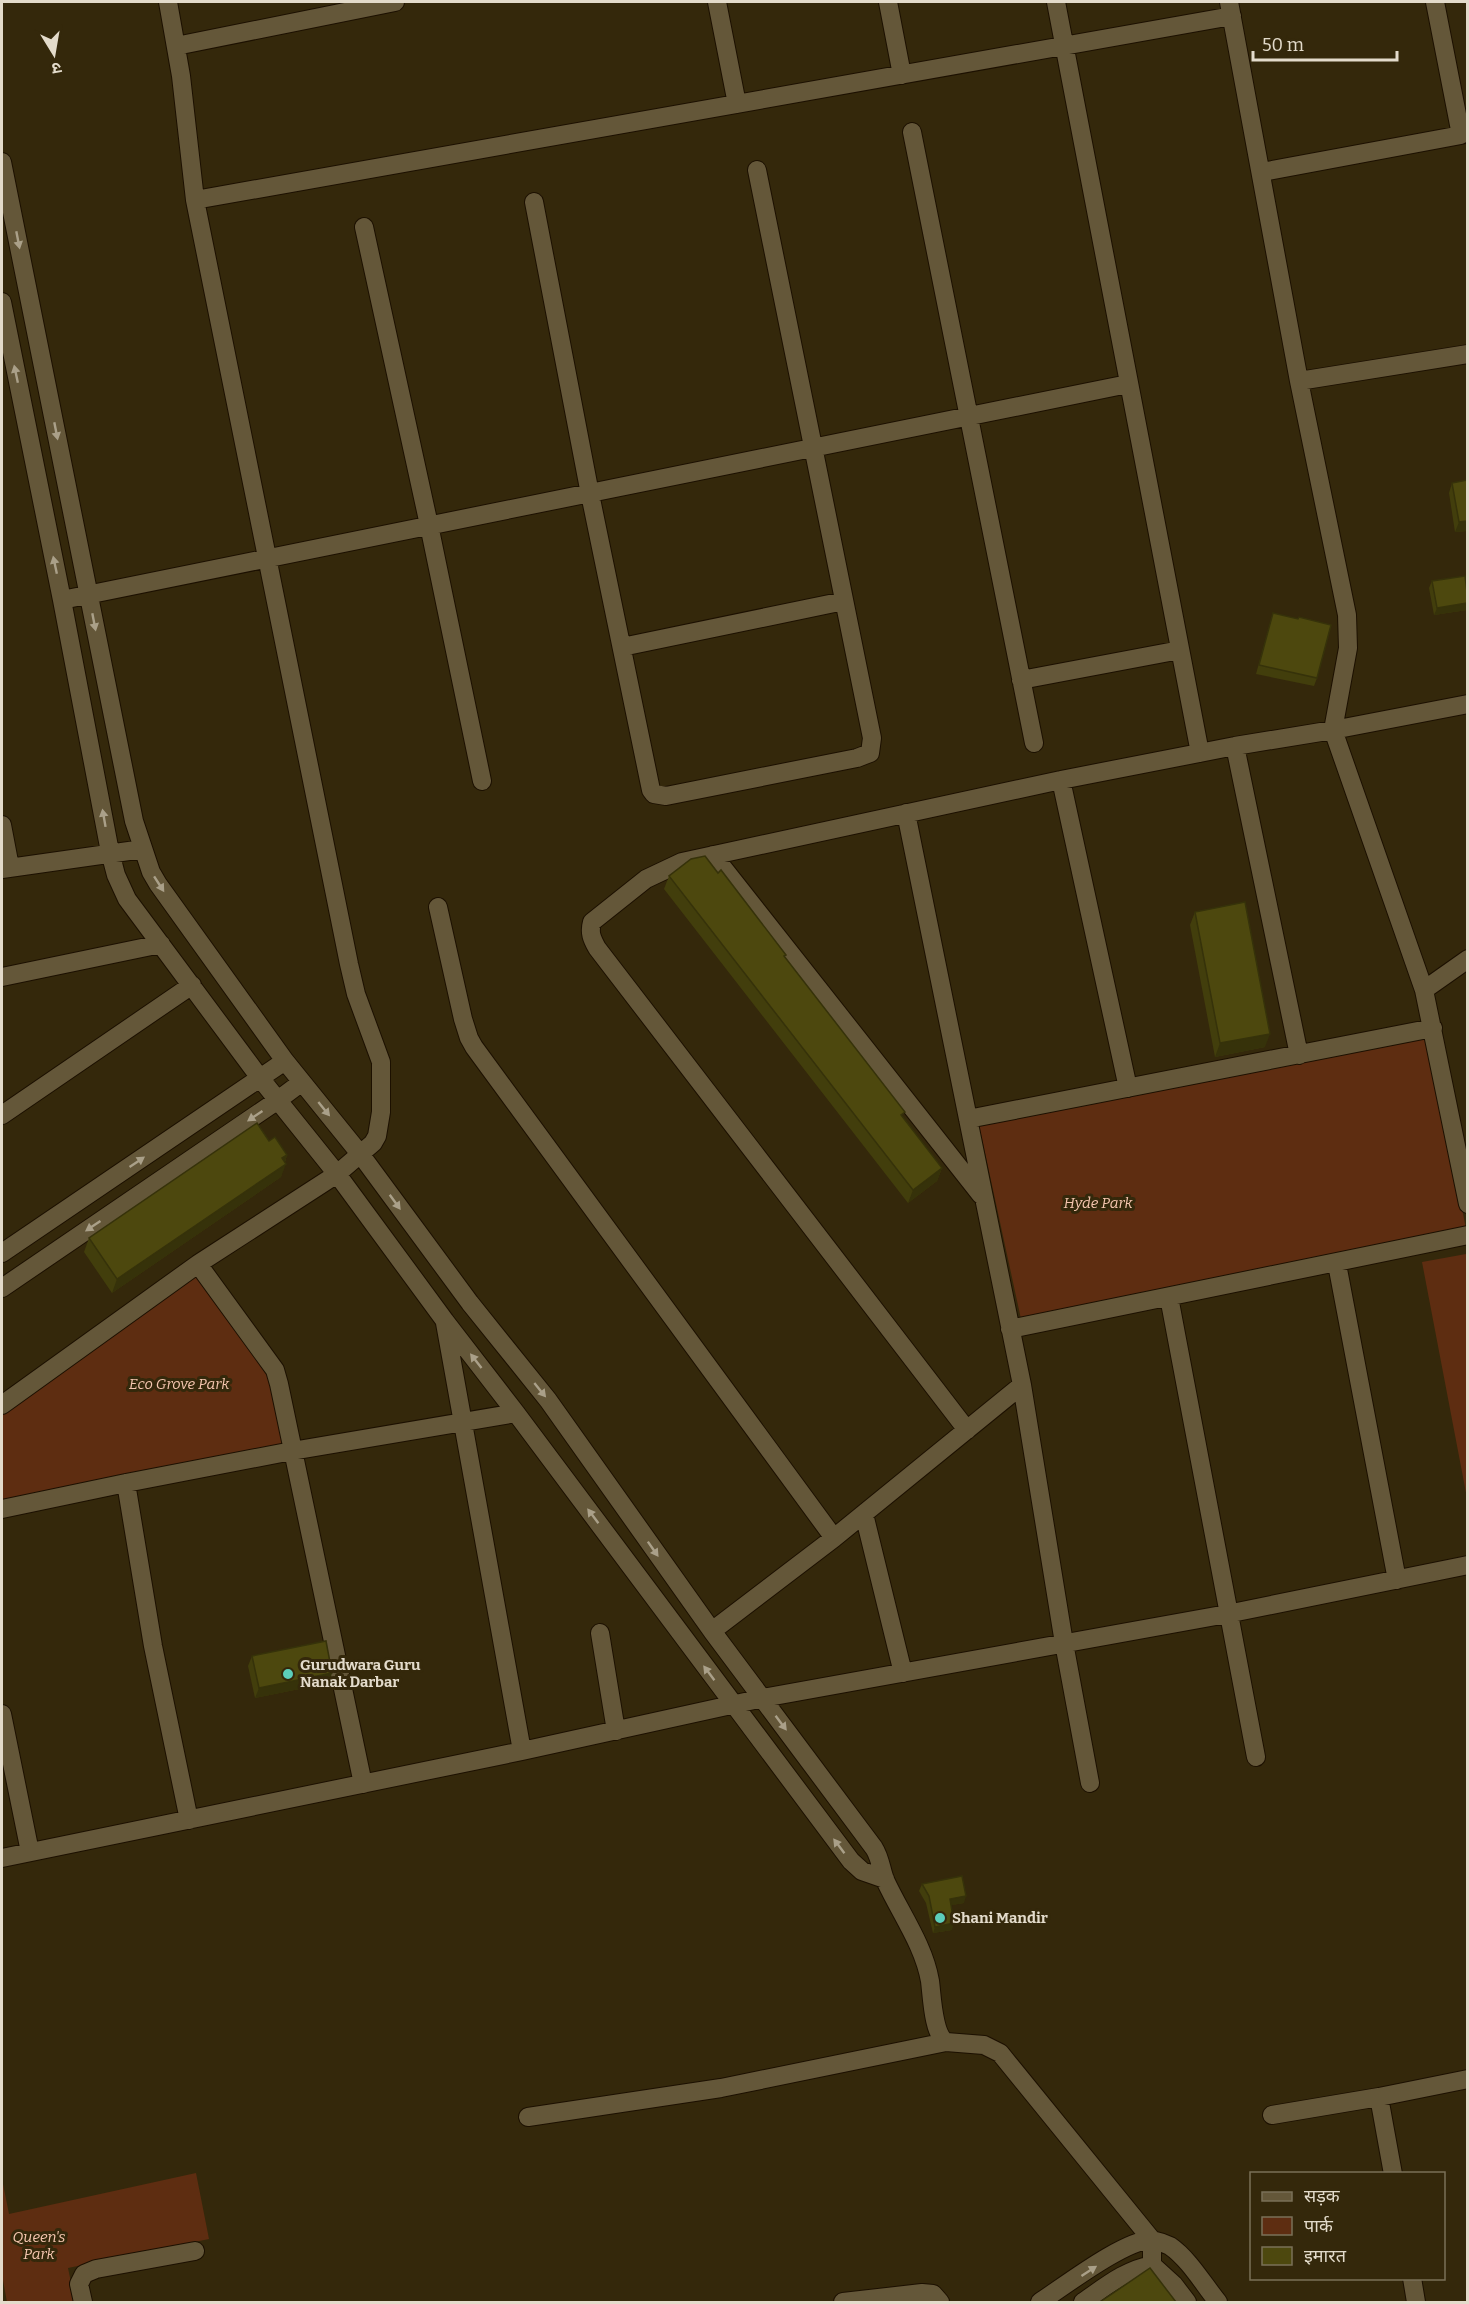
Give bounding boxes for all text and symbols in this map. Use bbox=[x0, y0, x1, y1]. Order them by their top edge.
north arrow bbox=[24, 24, 84, 84]
scale bar bbox=[1253, 24, 1397, 62]
text: 50 m bbox=[1262, 34, 1304, 56]
text: उ bbox=[50, 58, 63, 79]
one-way arrow bbox=[14, 231, 23, 250]
one-way arrow bbox=[11, 364, 20, 383]
one-way arrow bbox=[52, 422, 61, 441]
one-way arrow bbox=[50, 555, 59, 574]
one-way arrow bbox=[90, 613, 99, 632]
one-way arrow bbox=[99, 809, 108, 828]
one-way arrow bbox=[153, 876, 165, 892]
one-way arrow bbox=[318, 1101, 331, 1117]
one-way arrow bbox=[247, 1110, 263, 1121]
one-way arrow bbox=[128, 1156, 145, 1167]
one-way arrow bbox=[389, 1194, 402, 1210]
park label: Hyde Park bbox=[1063, 1194, 1133, 1212]
one-way arrow bbox=[86, 1220, 102, 1232]
one-way arrow bbox=[470, 1353, 482, 1368]
park label: Eco Grove Park bbox=[129, 1375, 230, 1393]
one-way arrow bbox=[533, 1382, 546, 1398]
one-way arrow bbox=[587, 1509, 599, 1525]
one-way arrow bbox=[647, 1540, 659, 1556]
place label: Gurudwara Guru Nanak Darbar bbox=[300, 1656, 421, 1691]
one-way arrow bbox=[704, 1665, 716, 1680]
marker: Gurudwara Guru Nanak Darbar bbox=[281, 1667, 295, 1681]
one-way arrow bbox=[775, 1714, 787, 1730]
one-way arrow bbox=[833, 1838, 845, 1854]
place label: Shani Mandir bbox=[952, 1909, 1048, 1927]
marker: Shani Mandir bbox=[933, 1911, 947, 1925]
legend bbox=[1250, 2172, 1445, 2280]
text: सड़क bbox=[1304, 2185, 1341, 2207]
text: पार्क bbox=[1304, 2215, 1334, 2237]
park label: Queen's Park bbox=[13, 2228, 65, 2263]
text: इमारत bbox=[1304, 2245, 1347, 2267]
one-way arrow bbox=[1080, 2265, 1097, 2276]

